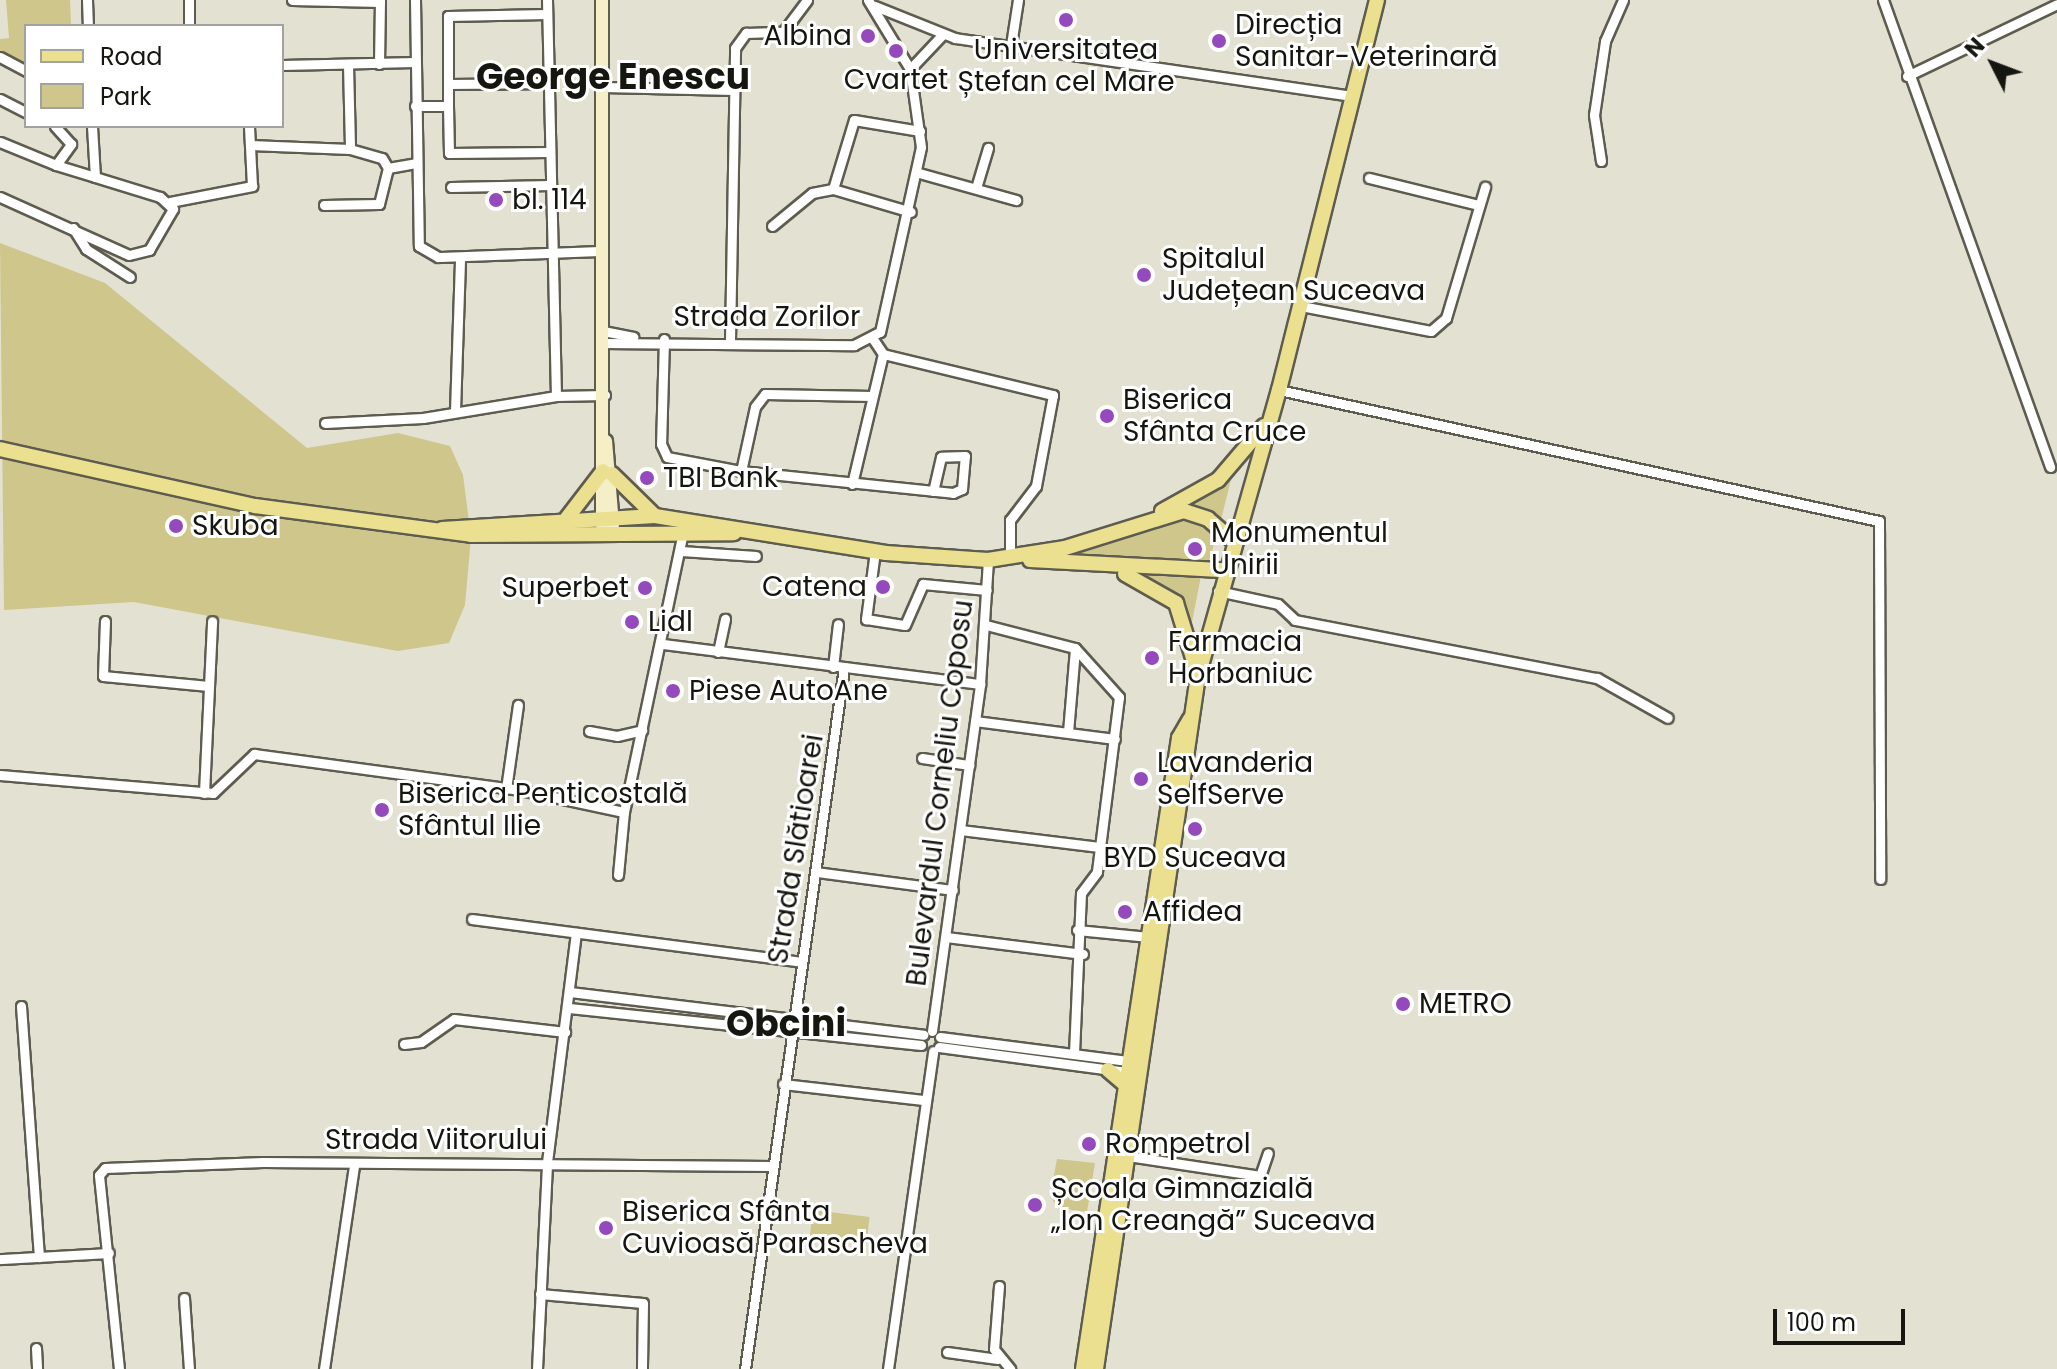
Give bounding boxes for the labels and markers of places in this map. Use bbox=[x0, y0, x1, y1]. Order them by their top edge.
place label: Direcția Sanitar-Veterinară bbox=[1235, 8, 1498, 74]
marker: Universitatea Ștefan cel Mare bbox=[1057, 11, 1075, 29]
place label: Albina bbox=[764, 19, 852, 53]
marker: Albina bbox=[859, 27, 877, 45]
marker: Direcția Sanitar-Veterinară bbox=[1210, 32, 1228, 50]
place label: Universitatea Ștefan cel Mare bbox=[957, 33, 1175, 99]
marker: Cvartet bbox=[887, 42, 905, 60]
place label: Cvartet bbox=[844, 63, 948, 97]
place label: bl. 114 bbox=[512, 183, 587, 217]
marker: bl. 114 bbox=[487, 191, 505, 209]
place label: Spitalul Județean Suceava bbox=[1162, 242, 1425, 308]
marker: Spitalul Județean Suceava bbox=[1133, 264, 1155, 286]
place label: Biserica Sfânta Cruce bbox=[1123, 383, 1306, 449]
marker: Biserica Sfânta Cruce bbox=[1098, 407, 1116, 425]
place label: TBI Bank bbox=[663, 461, 778, 495]
marker: TBI Bank bbox=[638, 469, 656, 487]
place label: Skuba bbox=[192, 509, 279, 543]
place label: Monumentul Unirii bbox=[1211, 516, 1388, 582]
marker: Skuba bbox=[167, 517, 185, 535]
marker: Monumentul Unirii bbox=[1186, 540, 1204, 558]
place label: Catena bbox=[762, 570, 867, 604]
place label: Superbet bbox=[501, 571, 629, 605]
marker: Catena bbox=[874, 578, 892, 596]
marker: Superbet bbox=[636, 579, 654, 597]
place label: Lidl bbox=[648, 605, 693, 639]
marker: Lidl bbox=[623, 613, 641, 631]
place label: Farmacia Horbaniuc bbox=[1168, 625, 1313, 691]
marker: Farmacia Horbaniuc bbox=[1143, 649, 1161, 667]
place label: Piese AutoAne bbox=[689, 674, 888, 708]
marker: Piese AutoAne bbox=[664, 682, 682, 700]
place label: Lavanderia SelfServe bbox=[1157, 746, 1313, 812]
marker: Lavanderia SelfServe bbox=[1132, 770, 1150, 788]
place label: Biserica Penticostală Sfântul Ilie bbox=[398, 777, 688, 843]
marker: Biserica Penticostală Sfântul Ilie bbox=[373, 801, 391, 819]
marker: BYD Suceava bbox=[1186, 820, 1204, 838]
place label: BYD Suceava bbox=[1103, 841, 1287, 875]
place label: Affidea bbox=[1143, 895, 1242, 929]
marker: Affidea bbox=[1114, 901, 1136, 923]
place label: METRO bbox=[1419, 987, 1512, 1021]
marker: METRO bbox=[1394, 995, 1412, 1013]
place label: Rompetrol bbox=[1105, 1127, 1251, 1161]
marker: Rompetrol bbox=[1080, 1135, 1098, 1153]
place label: Școala Gimnazială „Ion Creangă” Suceava bbox=[1051, 1172, 1376, 1238]
place label: Biserica Sfânta Cuvioasă Parascheva bbox=[622, 1195, 928, 1261]
marker: Școala Gimnazială „Ion Creangă” Suceava bbox=[1026, 1196, 1044, 1214]
marker: Biserica Sfânta Cuvioasă Parascheva bbox=[597, 1219, 615, 1237]

